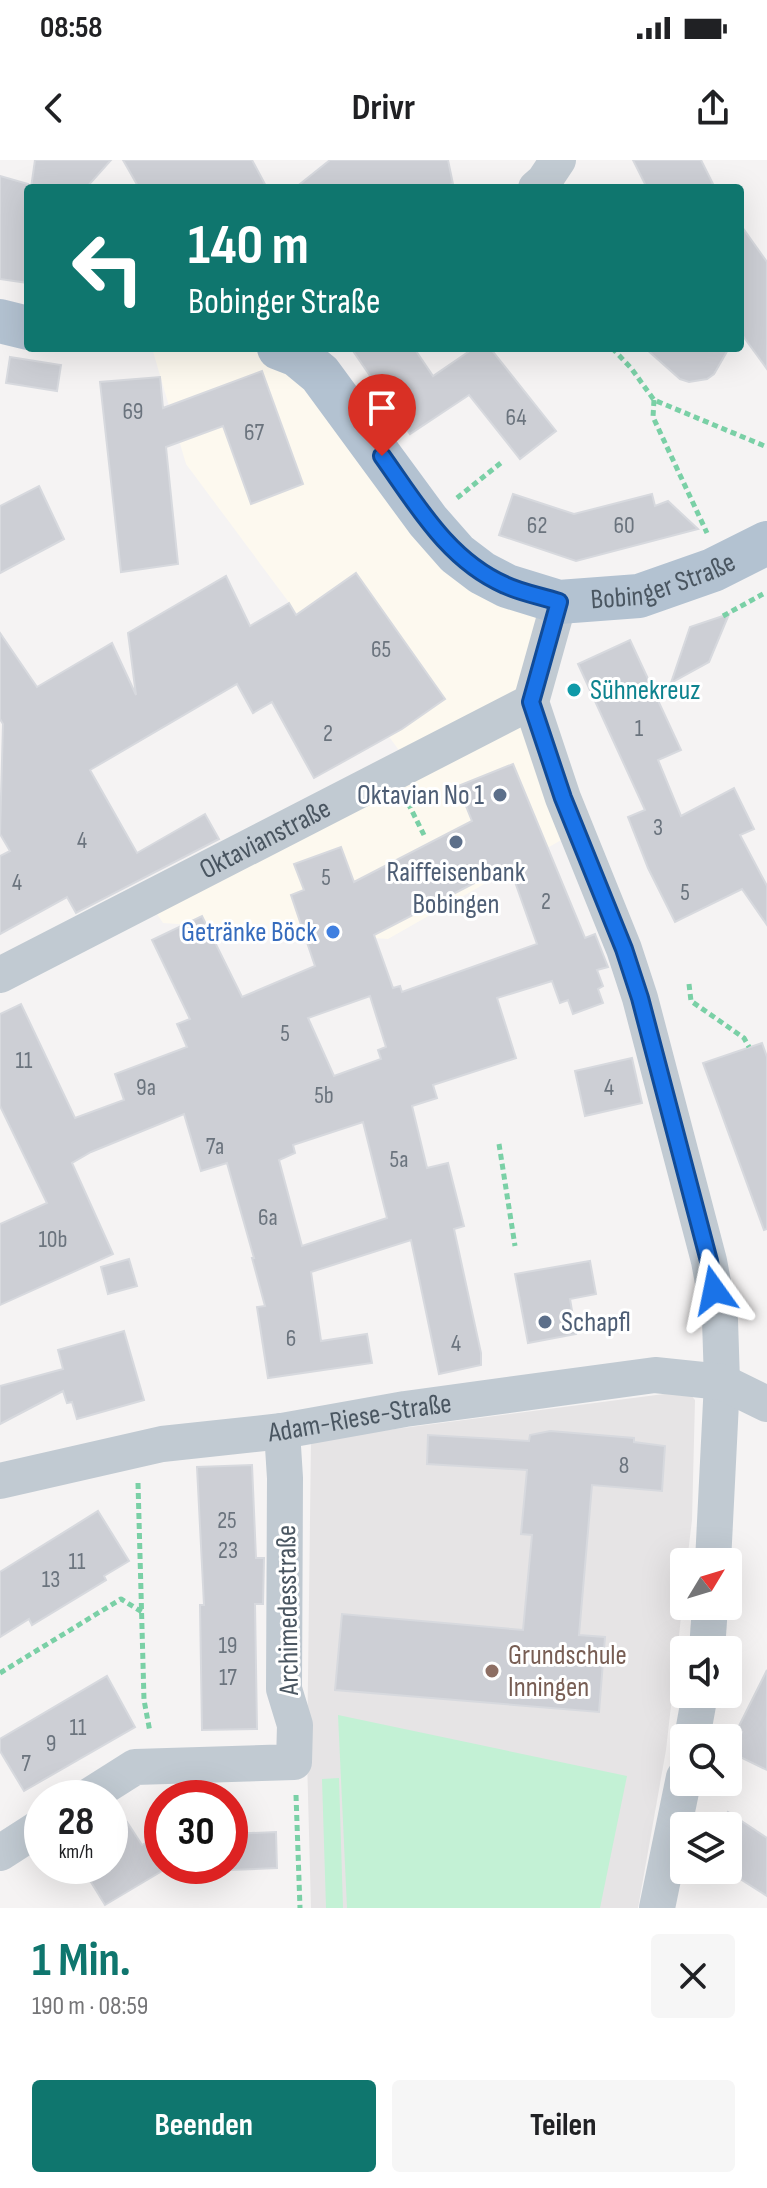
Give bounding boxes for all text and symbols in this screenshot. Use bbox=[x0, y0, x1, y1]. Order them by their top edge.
text: 08:58 bbox=[40, 10, 102, 46]
icon: back bbox=[32, 86, 76, 130]
icon: share bbox=[691, 86, 735, 130]
text: Drivr bbox=[352, 87, 415, 130]
text: 140 m bbox=[188, 213, 309, 280]
icon: left bbox=[56, 216, 160, 320]
text: Bobinger Straße bbox=[188, 281, 380, 324]
pin bbox=[348, 374, 416, 456]
icon: arrive bbox=[360, 386, 404, 430]
house number: 69 bbox=[123, 397, 144, 426]
house number: 64 bbox=[506, 403, 526, 432]
house number: 67 bbox=[244, 418, 264, 447]
house number: 62 bbox=[527, 511, 547, 540]
house number: 60 bbox=[613, 511, 635, 540]
street label: Bobinger Straße bbox=[589, 545, 741, 616]
house number: 65 bbox=[371, 635, 391, 664]
place label: Sühnekreuz bbox=[590, 674, 700, 707]
marker: Sühnekreuz bbox=[565, 681, 583, 699]
house number: 1 bbox=[635, 714, 644, 743]
house number: 2 bbox=[323, 719, 333, 748]
place label: Oktavian No 1 bbox=[357, 779, 484, 812]
marker: Oktavian No 1 bbox=[491, 786, 509, 804]
street label: Oktavianstraße bbox=[194, 792, 336, 886]
house number: 3 bbox=[653, 813, 663, 842]
house number: 4 bbox=[77, 826, 87, 855]
marker: Raiffeisenbank Bobingen bbox=[447, 833, 465, 851]
place label: Raiffeisenbank Bobingen bbox=[387, 856, 526, 921]
house number: 5 bbox=[321, 863, 331, 892]
house number: 4 bbox=[12, 868, 22, 897]
house number: 5 bbox=[680, 878, 690, 907]
house number: 2 bbox=[541, 887, 551, 916]
place label: Getränke Böck bbox=[181, 916, 317, 949]
marker: Getränke Böck bbox=[324, 923, 342, 941]
house number: 5 bbox=[280, 1019, 290, 1048]
house number: 11 bbox=[16, 1046, 33, 1075]
house number: 9a bbox=[136, 1073, 156, 1102]
house number: 4 bbox=[604, 1073, 614, 1102]
house number: 5b bbox=[314, 1081, 334, 1110]
house number: 7a bbox=[206, 1132, 224, 1161]
house number: 5a bbox=[390, 1145, 408, 1174]
house number: 6a bbox=[258, 1203, 278, 1232]
house number: 10b bbox=[38, 1225, 68, 1254]
position arrow bbox=[672, 1248, 756, 1332]
place label: Schapfl bbox=[561, 1306, 631, 1339]
marker: Schapfl bbox=[536, 1313, 554, 1331]
house number: 6 bbox=[286, 1324, 296, 1353]
house number: 4 bbox=[451, 1329, 461, 1358]
street label: Adam-Riese-Straße bbox=[266, 1386, 454, 1449]
house number: 8 bbox=[619, 1451, 629, 1480]
house number: 25 bbox=[217, 1506, 237, 1535]
street label: Archimedesstraße bbox=[270, 1525, 306, 1696]
house number: 23 bbox=[218, 1536, 238, 1565]
house number: 11 bbox=[69, 1547, 86, 1576]
north arrow bbox=[670, 1548, 742, 1620]
map controls bbox=[670, 1548, 742, 1884]
house number: 13 bbox=[42, 1565, 60, 1594]
house number: 19 bbox=[218, 1631, 238, 1660]
button: sound bbox=[670, 1636, 742, 1708]
place label: Grundschule Inningen bbox=[508, 1639, 627, 1704]
marker: Grundschule Inningen bbox=[483, 1662, 501, 1680]
house number: 17 bbox=[219, 1663, 237, 1692]
house number: 11 bbox=[70, 1713, 87, 1742]
button: search bbox=[670, 1724, 742, 1796]
house number: 9 bbox=[46, 1729, 56, 1758]
house number: 7 bbox=[21, 1749, 31, 1778]
speed limit sign: 30 bbox=[144, 1780, 248, 1884]
text: 28 bbox=[58, 1798, 94, 1846]
button: layers bbox=[670, 1812, 742, 1884]
text: km/h bbox=[59, 1840, 93, 1864]
text: 1 Min. bbox=[32, 1932, 131, 1989]
button: close bbox=[651, 1934, 735, 2018]
text: 190 m · 08:59 bbox=[32, 1991, 148, 2022]
button: Beenden bbox=[32, 2080, 376, 2172]
button: Teilen bbox=[392, 2080, 735, 2172]

